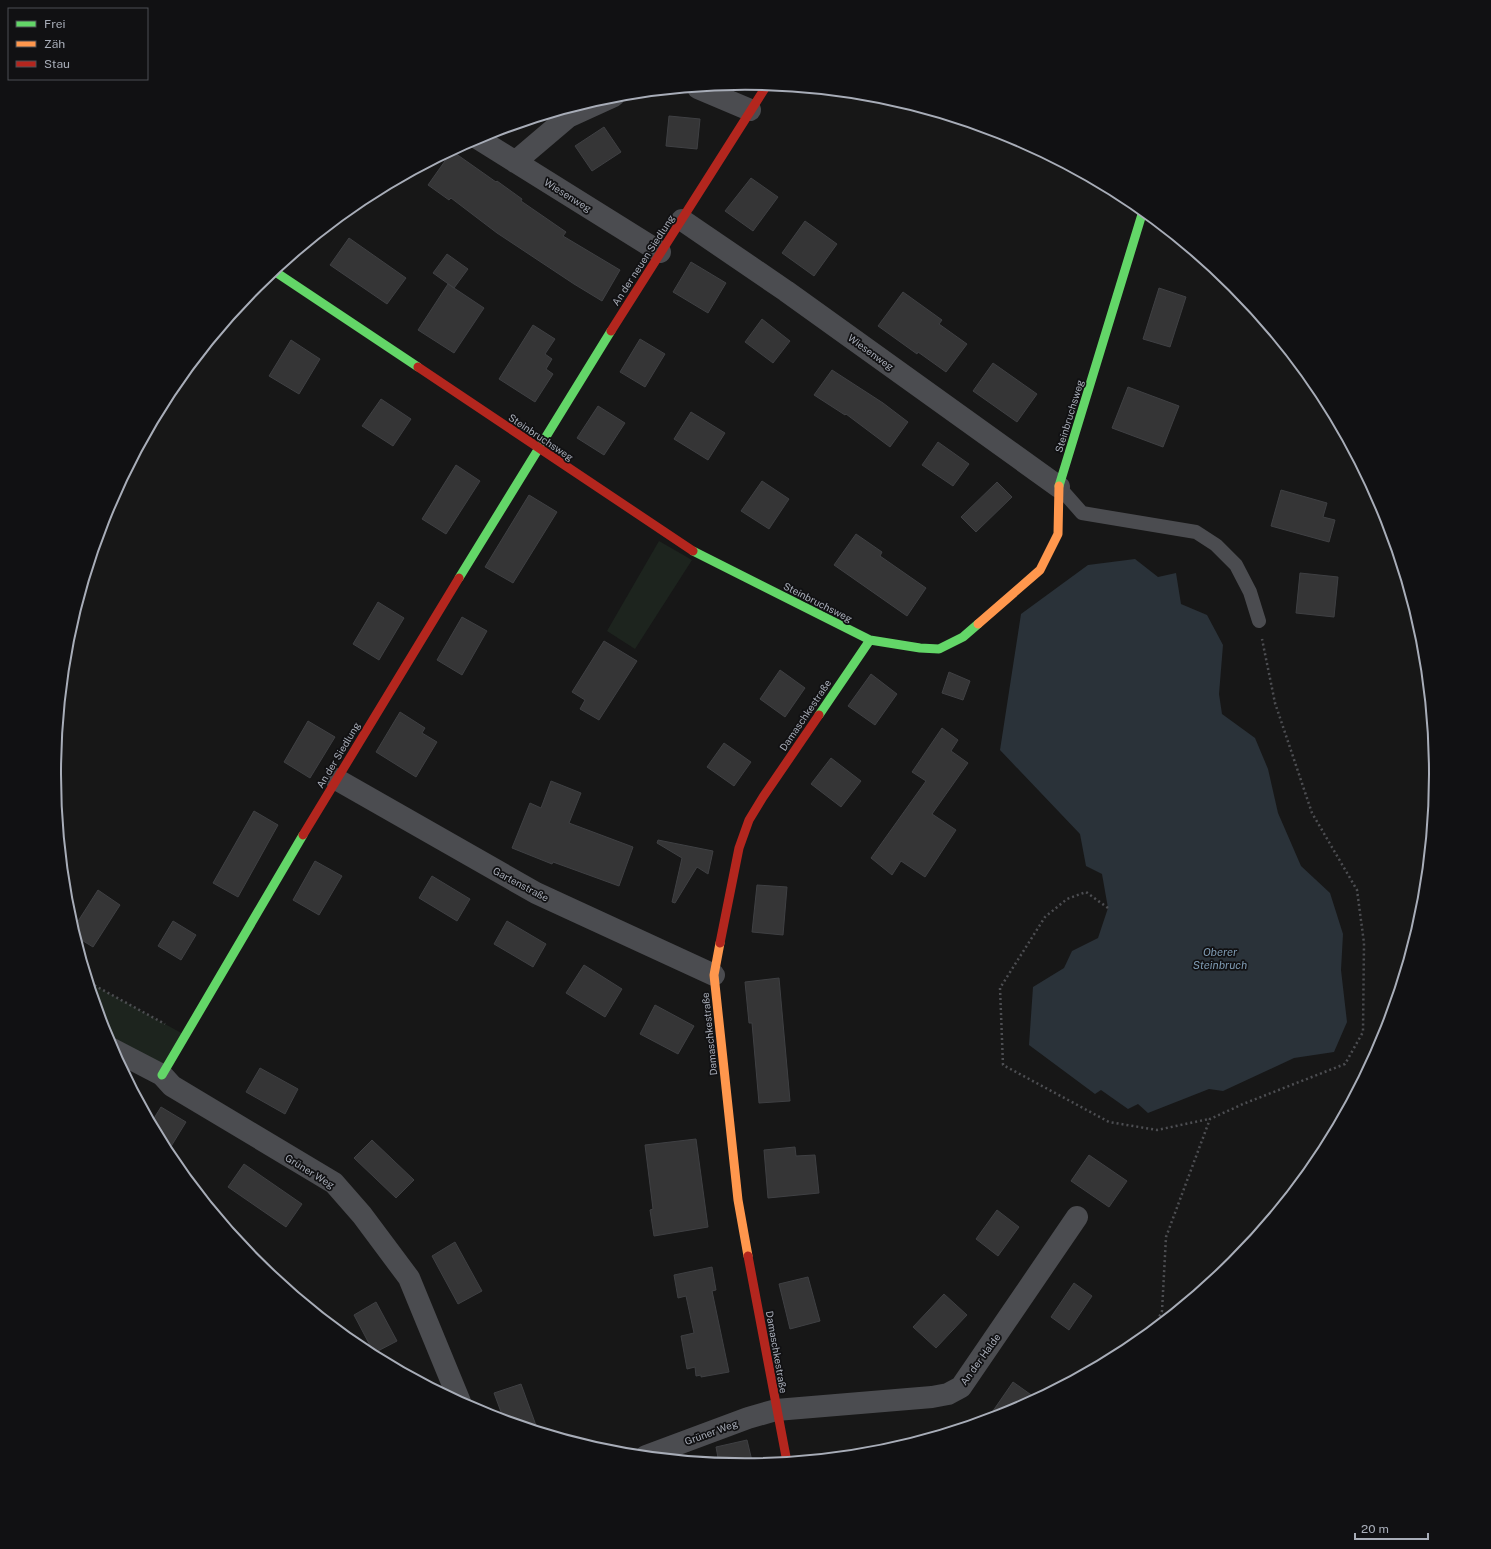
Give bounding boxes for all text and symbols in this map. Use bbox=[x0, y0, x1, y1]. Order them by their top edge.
legend bbox=[8, 8, 148, 80]
text: Frei bbox=[44, 17, 66, 31]
text: Zäh bbox=[44, 37, 65, 51]
text: Stau bbox=[44, 57, 70, 71]
street label: Wiesenweg bbox=[542, 176, 594, 214]
street label: An der neuen Siedlung bbox=[609, 212, 677, 308]
street label: Wiesenweg bbox=[846, 331, 896, 373]
street label: Steinbruchsweg bbox=[1052, 378, 1086, 454]
street label: Steinbruchsweg bbox=[506, 411, 576, 463]
street label: Steinbruchsweg bbox=[782, 579, 854, 625]
street label: Damaschkestraße bbox=[777, 677, 833, 753]
street label: An der Siedlung bbox=[314, 720, 362, 790]
street label: Gartenstraße bbox=[491, 864, 551, 904]
water label: Oberer Steinbruch bbox=[1193, 946, 1247, 971]
street label: Damaschkestraße bbox=[699, 992, 719, 1076]
street label: Grüner Weg bbox=[283, 1151, 337, 1191]
street label: Damaschkestraße bbox=[764, 1310, 790, 1394]
street label: An der Halde bbox=[957, 1331, 1003, 1387]
street label: Grüner Weg bbox=[683, 1417, 739, 1447]
scale bar bbox=[1355, 1515, 1428, 1541]
text: 20 m bbox=[1361, 1522, 1389, 1536]

